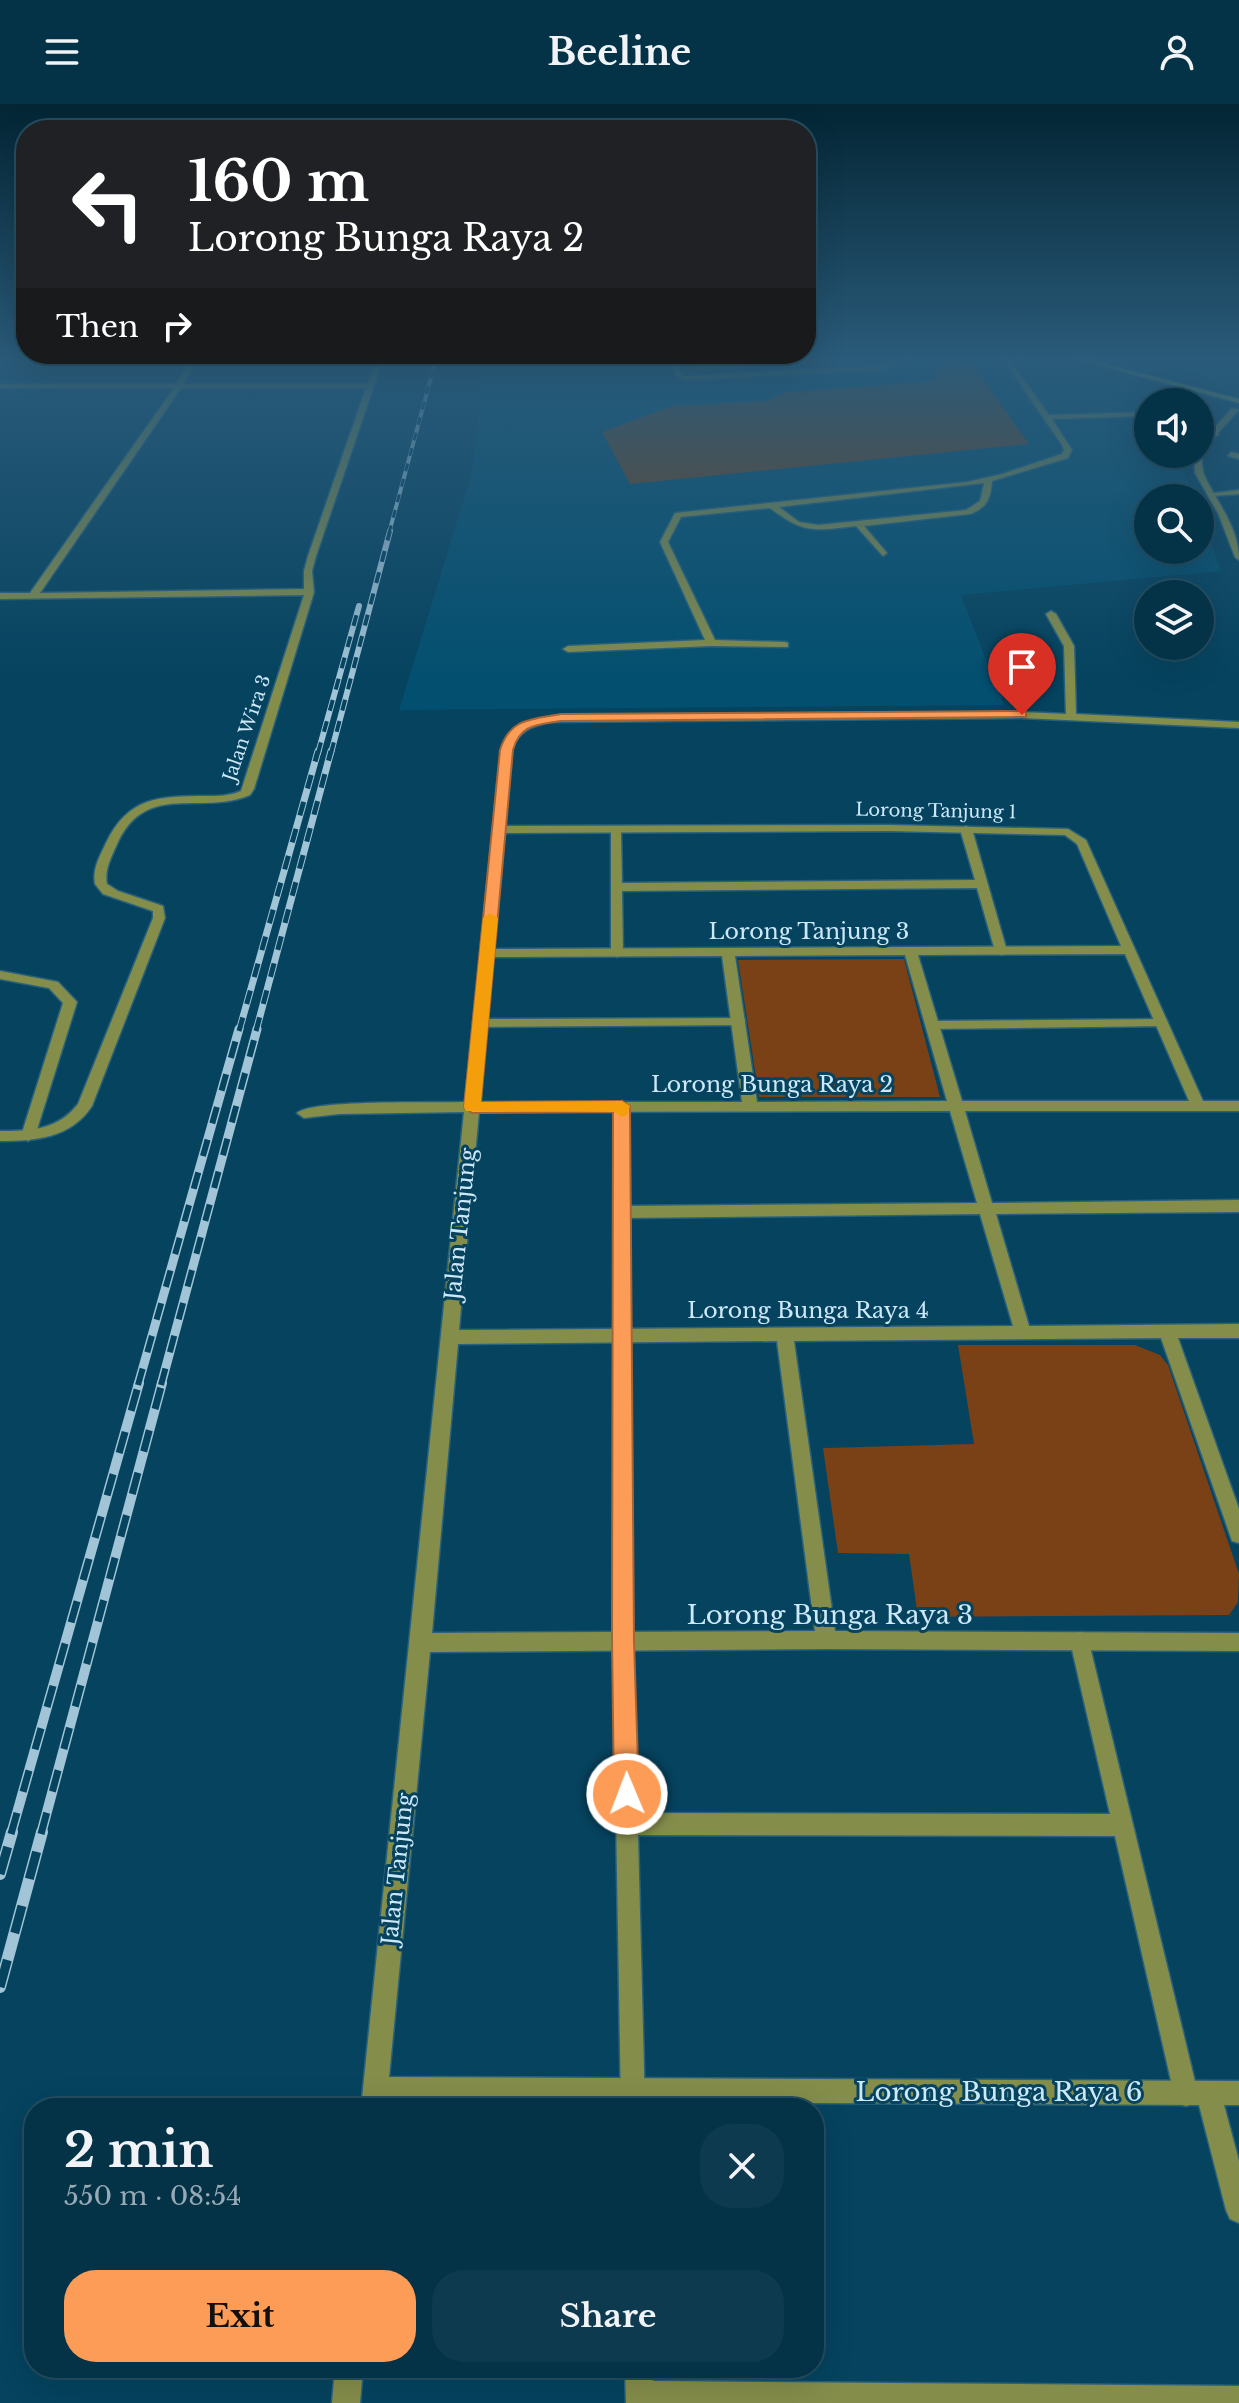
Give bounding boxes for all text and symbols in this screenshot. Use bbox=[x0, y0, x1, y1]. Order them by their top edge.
icon: menu bbox=[40, 30, 84, 74]
text: Beeline bbox=[548, 30, 691, 75]
icon: person bbox=[1155, 30, 1199, 74]
text: 160 m bbox=[188, 147, 369, 216]
icon: left bbox=[56, 152, 160, 256]
text: Lorong Bunga Raya 2 bbox=[188, 216, 584, 261]
icon: right bbox=[155, 304, 199, 348]
text: Then bbox=[56, 308, 139, 345]
map controls bbox=[1134, 388, 1214, 660]
button: sound bbox=[1134, 388, 1214, 468]
button: search bbox=[1134, 484, 1214, 564]
button: layers bbox=[1134, 580, 1214, 660]
pin bbox=[988, 633, 1056, 715]
icon: arrive bbox=[1000, 645, 1044, 689]
street label: Jalan Wira 3 bbox=[218, 672, 275, 786]
street label: Lorong Tanjung 1 bbox=[855, 799, 1017, 823]
street label: Lorong Tanjung 3 bbox=[709, 918, 909, 945]
street label: Lorong Bunga Raya 2 bbox=[651, 1071, 893, 1098]
street label: Jalan Tanjung bbox=[439, 1146, 482, 1304]
street label: Lorong Bunga Raya 4 bbox=[687, 1297, 929, 1324]
street label: Lorong Bunga Raya 3 bbox=[687, 1599, 973, 1631]
position arrow bbox=[585, 1752, 669, 1836]
street label: Jalan Tanjung bbox=[376, 1791, 419, 1949]
street label: Lorong Bunga Raya 6 bbox=[856, 2076, 1143, 2108]
text: 2 min bbox=[64, 2120, 213, 2180]
button: close bbox=[700, 2124, 784, 2208]
text: 550 m · 08:54 bbox=[64, 2180, 242, 2212]
button: Exit bbox=[64, 2270, 416, 2362]
button: Share bbox=[432, 2270, 784, 2362]

